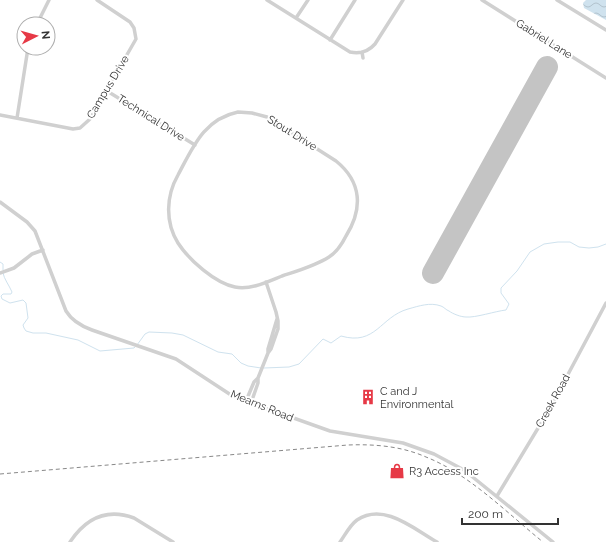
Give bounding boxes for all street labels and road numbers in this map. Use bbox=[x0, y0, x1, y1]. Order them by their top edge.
street label: Gabriel Lane bbox=[513, 16, 575, 62]
street label: Campus Drive bbox=[84, 53, 132, 121]
street label: Technical Drive bbox=[115, 92, 188, 144]
street label: Stout Drive bbox=[265, 113, 320, 154]
street label: Creek Road bbox=[533, 372, 573, 430]
street label: Mearns Road bbox=[229, 387, 296, 425]

